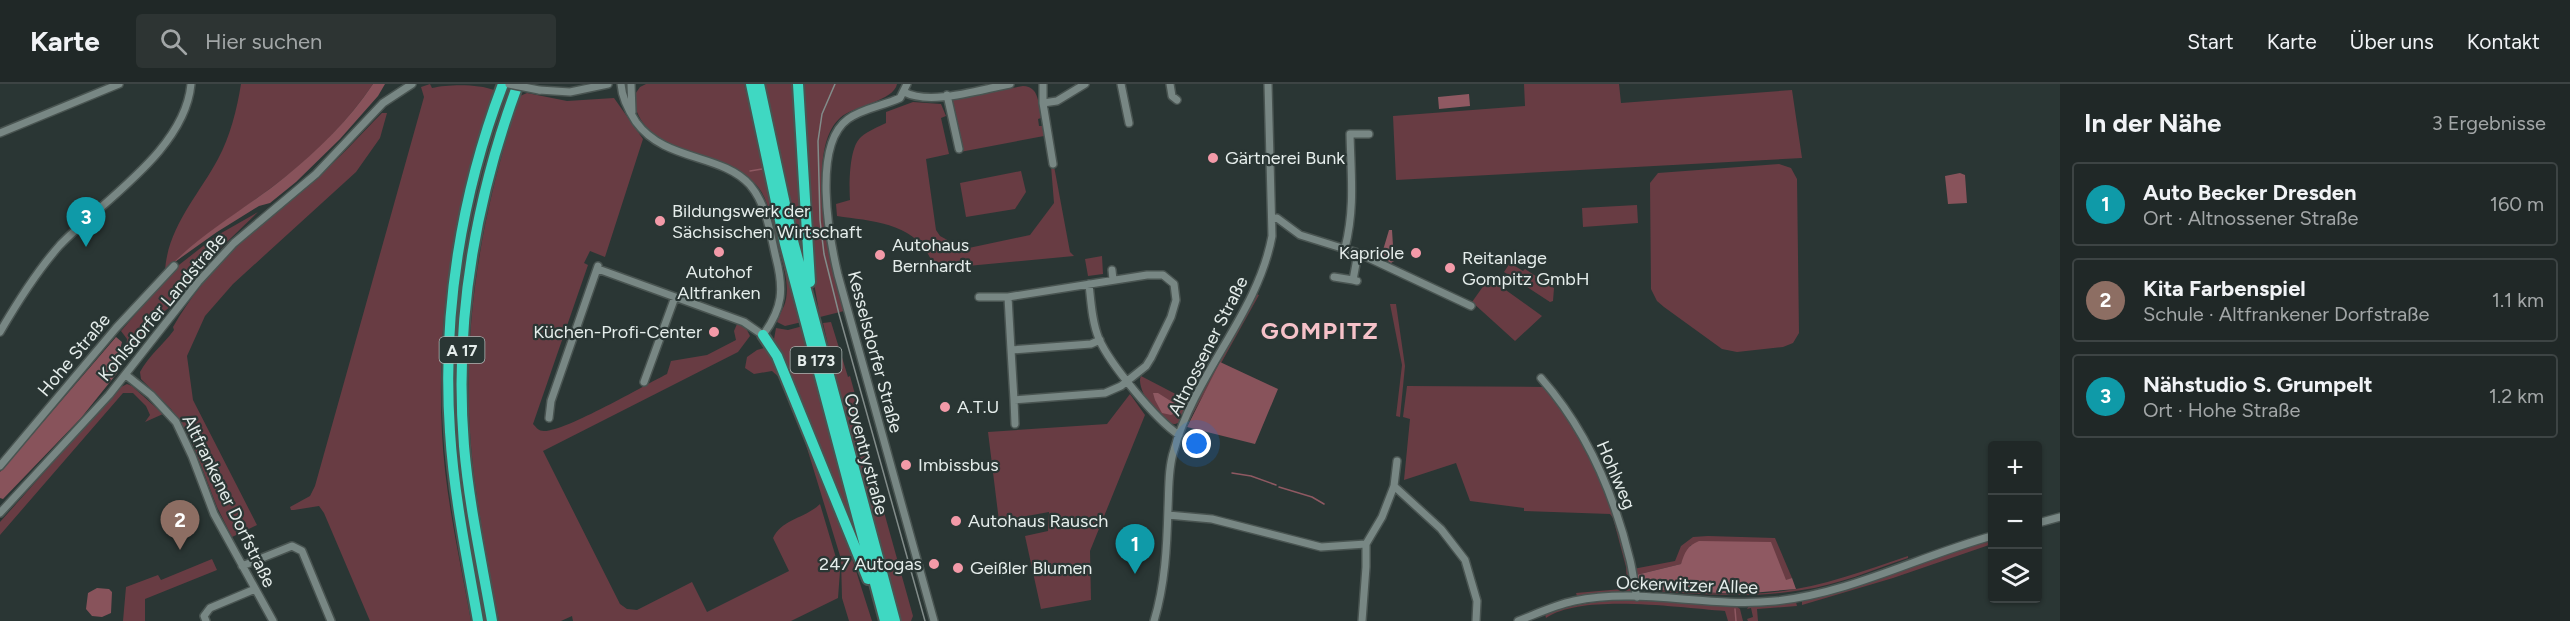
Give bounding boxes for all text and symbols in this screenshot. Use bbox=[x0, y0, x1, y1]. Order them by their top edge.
search box bbox=[136, 14, 556, 68]
text: Karte bbox=[30, 24, 100, 58]
icon: search bbox=[157, 25, 190, 58]
text: Hier suchen bbox=[205, 28, 322, 55]
text: Start bbox=[2187, 29, 2234, 54]
text: Karte bbox=[2267, 29, 2317, 54]
text: Über uns bbox=[2350, 29, 2434, 54]
text: Kontakt bbox=[2467, 29, 2540, 54]
text: In der Nähe bbox=[2084, 107, 2221, 139]
text: 3 Ergebnisse bbox=[2432, 111, 2546, 135]
place label: Gärtnerei Bunk bbox=[1225, 147, 1345, 169]
marker: Gärtnerei Bunk bbox=[1206, 151, 1220, 165]
text: Auto Becker Dresden bbox=[2143, 179, 2357, 206]
text: 1 bbox=[2101, 192, 2110, 216]
text: 160 m bbox=[2490, 192, 2544, 216]
pin: 3 bbox=[66, 198, 106, 247]
place label: Bildungswerk der Sächsischen Wirtschaft bbox=[672, 200, 862, 243]
text: Ort · Altnossener Straße bbox=[2143, 206, 2358, 230]
marker: Bildungswerk der Sächsischen Wirtschaft bbox=[653, 214, 667, 228]
street label: Kohlsdorfer Landstraße bbox=[93, 228, 231, 386]
place label: Autohaus Bernhardt bbox=[892, 234, 972, 277]
place label: Kapriole bbox=[1339, 242, 1404, 264]
marker: Autohof Altfranken bbox=[712, 245, 726, 259]
marker: Kapriole bbox=[1409, 246, 1423, 260]
place label: Reitanlage Gompitz GmbH bbox=[1462, 247, 1589, 290]
marker: Autohaus Bernhardt bbox=[873, 248, 887, 262]
place label: Autohof Altfranken bbox=[677, 261, 761, 304]
marker: Reitanlage Gompitz GmbH bbox=[1443, 261, 1457, 275]
street label: Kesselsdorfer Straße bbox=[843, 269, 907, 436]
street label: Altnossener Straße bbox=[1163, 272, 1253, 419]
text: Kita Farbenspiel bbox=[2143, 275, 2306, 302]
text: 2 bbox=[2100, 288, 2111, 312]
text: 1.1 km bbox=[2492, 288, 2544, 312]
text: Schule · Altfrankener Dorfstraße bbox=[2143, 302, 2429, 326]
street label: Hohe Straße bbox=[33, 309, 115, 401]
district label: GOMPITZ bbox=[1261, 316, 1379, 345]
place label: Küchen-Profi-Center bbox=[533, 321, 702, 343]
marker: Küchen-Profi-Center bbox=[707, 325, 721, 339]
road number: A 17 bbox=[440, 337, 484, 363]
road number: B 173 bbox=[790, 347, 842, 373]
text: Nähstudio S. Grumpelt bbox=[2143, 371, 2373, 398]
text: 3 bbox=[2100, 384, 2111, 408]
text: 1.2 km bbox=[2489, 384, 2544, 408]
street label: Coventrystraße bbox=[839, 391, 893, 517]
place label: A.T.U bbox=[957, 396, 999, 418]
text: Ort · Hohe Straße bbox=[2143, 398, 2300, 422]
marker: A.T.U bbox=[938, 400, 952, 414]
street label: Altfrankener Dorfstraße bbox=[178, 411, 281, 591]
your location bbox=[1182, 429, 1211, 458]
street label: Hohlweg bbox=[1592, 437, 1640, 513]
map controls bbox=[1988, 441, 2042, 603]
button: + bbox=[1988, 441, 2042, 495]
place label: Imbissbus bbox=[918, 454, 999, 476]
marker: Imbissbus bbox=[899, 458, 913, 472]
button: − bbox=[1988, 495, 2042, 549]
pin: 2 bbox=[160, 500, 200, 550]
place label: Autohaus Rausch bbox=[968, 510, 1108, 532]
marker: Autohaus Rausch bbox=[949, 514, 963, 528]
pin: 1 bbox=[1116, 524, 1154, 574]
button: layers bbox=[1988, 549, 2042, 603]
place label: 247 Autogas bbox=[819, 553, 922, 575]
marker: 247 Autogas bbox=[927, 557, 941, 571]
place label: Geißler Blumen bbox=[970, 557, 1092, 579]
marker: Geißler Blumen bbox=[951, 561, 965, 575]
street label: Ockerwitzer Allee bbox=[1616, 572, 1759, 598]

